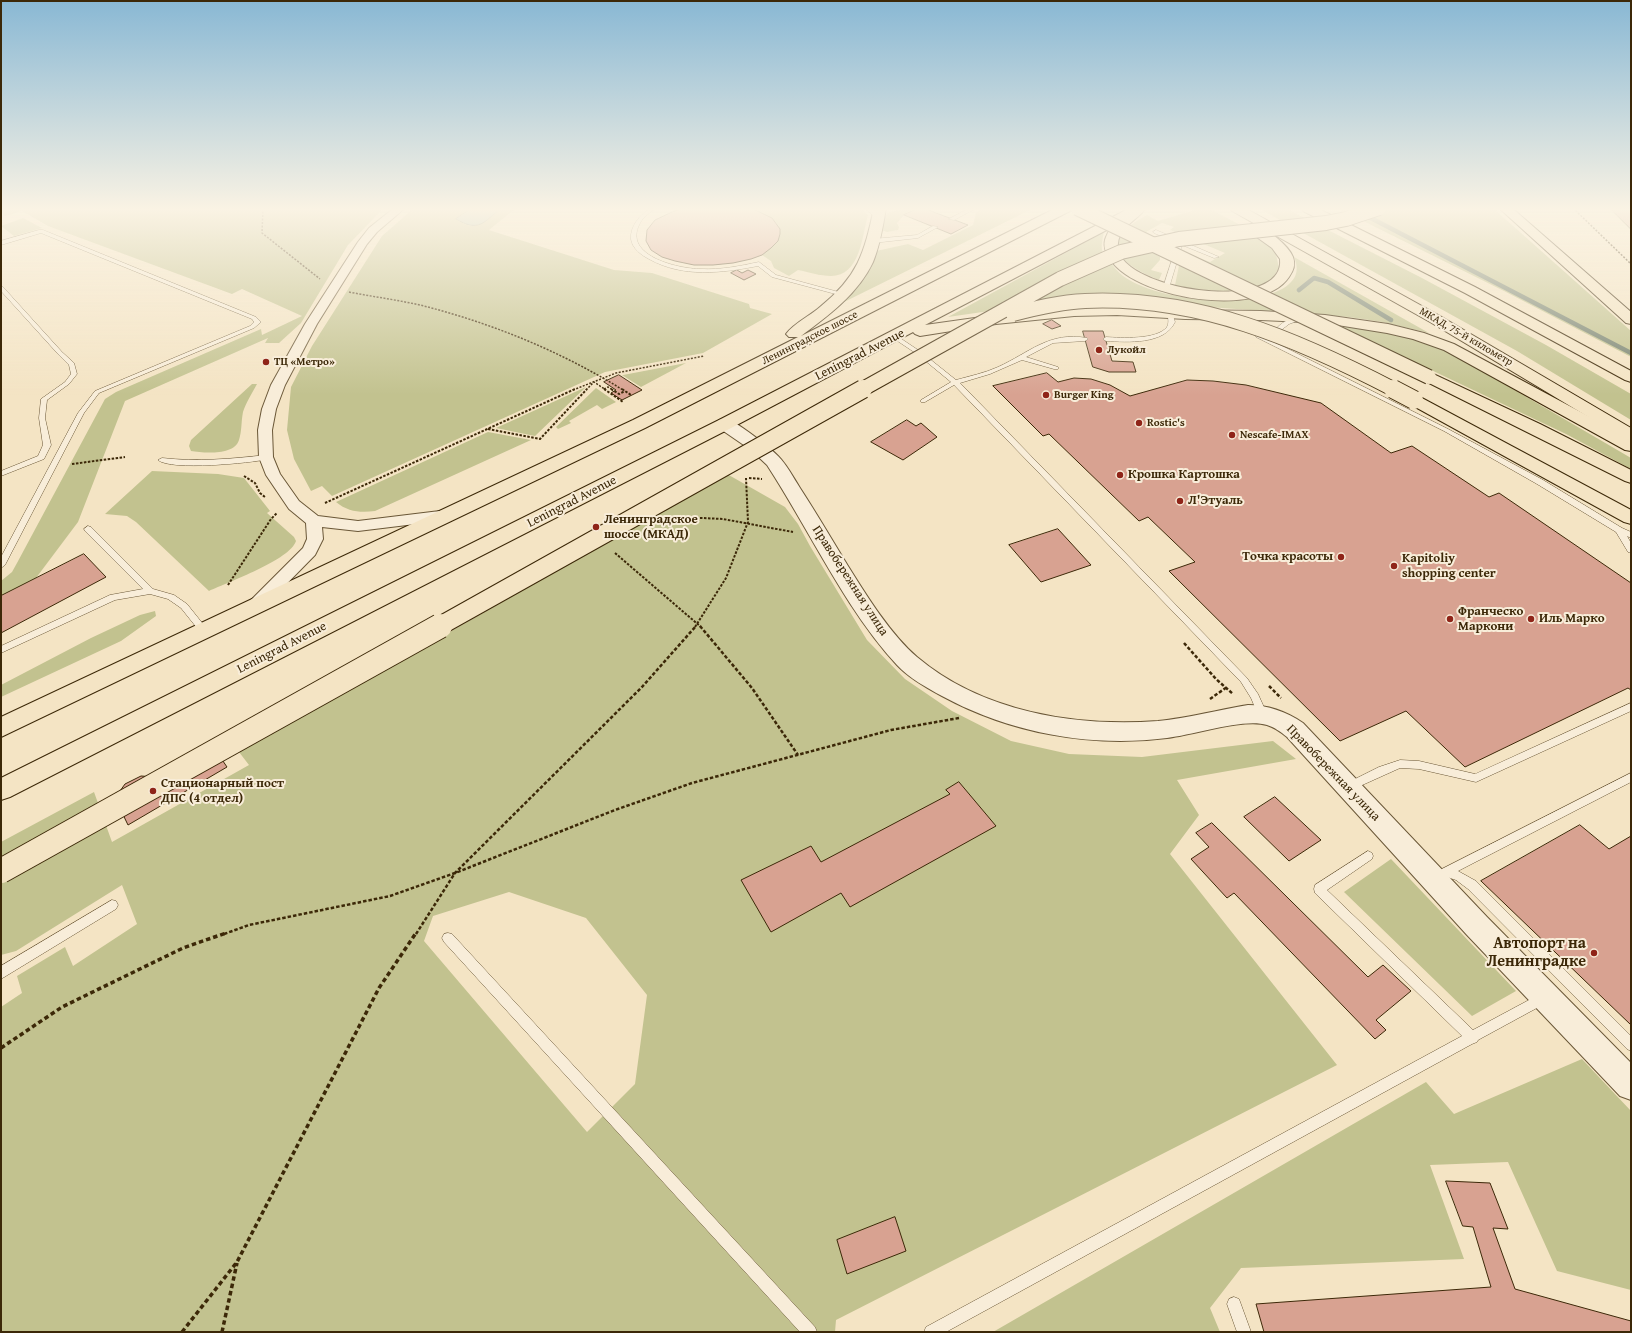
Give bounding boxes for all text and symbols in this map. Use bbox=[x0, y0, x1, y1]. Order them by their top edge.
street label: МКАД, 75-й километр bbox=[1417, 305, 1515, 369]
street label: Ленинградское шоссе bbox=[760, 308, 860, 368]
street label: Leningrad Avenue bbox=[813, 326, 907, 384]
place label: Лукойл bbox=[1107, 343, 1146, 357]
marker: Лукойл bbox=[1094, 345, 1104, 355]
place label: ТЦ «Метро» bbox=[274, 355, 335, 369]
marker: ТЦ «Метро» bbox=[261, 357, 271, 367]
place label: Burger King bbox=[1054, 388, 1113, 402]
marker: Burger King bbox=[1041, 390, 1051, 400]
place label: Rostic's bbox=[1147, 416, 1185, 430]
marker: Rostic's bbox=[1134, 418, 1144, 428]
place label: Nescafe-IMAX bbox=[1240, 428, 1309, 442]
marker: Nescafe-IMAX bbox=[1227, 430, 1237, 440]
place label: Крошка Картошка bbox=[1128, 467, 1240, 483]
marker: Крошка Картошка bbox=[1115, 470, 1125, 480]
street label: Leningrad Avenue bbox=[525, 473, 619, 531]
place label: Л'Этуаль bbox=[1188, 493, 1243, 509]
marker: Л'Этуаль bbox=[1175, 496, 1185, 506]
place label: Ленинградское шоссе (МКАД) bbox=[604, 512, 698, 543]
marker: Ленинградское шоссе (МКАД) bbox=[591, 522, 601, 532]
street label: Правобережная улица bbox=[809, 523, 891, 639]
place label: Точка красоты bbox=[1242, 549, 1333, 565]
place label: Kapitoliy shopping center bbox=[1402, 551, 1496, 582]
marker: Точка красоты bbox=[1336, 552, 1346, 562]
marker: Kapitoliy shopping center bbox=[1389, 561, 1399, 571]
place label: Франческо Маркони bbox=[1458, 604, 1523, 635]
place label: Иль Марко bbox=[1539, 611, 1605, 627]
marker: Франческо Маркони bbox=[1445, 614, 1455, 624]
marker: Иль Марко bbox=[1526, 614, 1536, 624]
street label: Leningrad Avenue bbox=[235, 619, 329, 677]
street label: Правобережная улица bbox=[1283, 721, 1383, 825]
place label: Стационарный пост ДПС (4 отдел) bbox=[161, 776, 284, 807]
marker: Стационарный пост ДПС (4 отдел) bbox=[148, 786, 158, 796]
place label: Автопорт на Ленинградке bbox=[1486, 934, 1586, 972]
marker: Автопорт на Ленинградке bbox=[1589, 948, 1599, 958]

